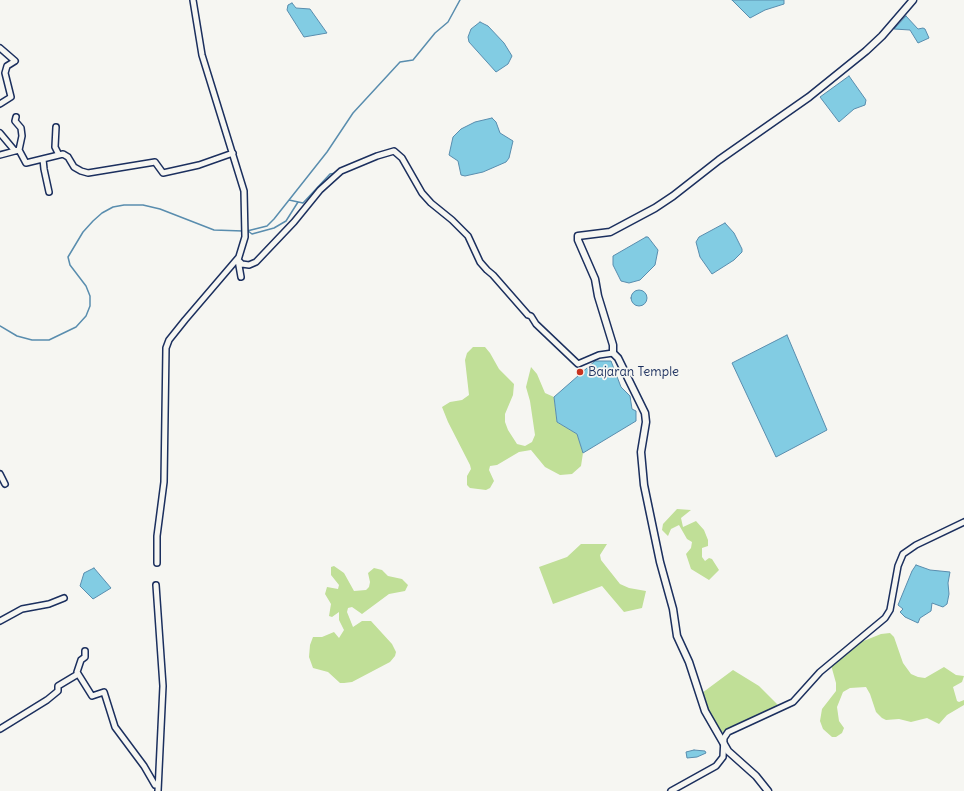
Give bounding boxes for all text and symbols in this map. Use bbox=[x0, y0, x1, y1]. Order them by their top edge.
place label: Bajaran Temple bbox=[588, 364, 679, 380]
marker: Bajaran Temple bbox=[575, 367, 585, 377]

